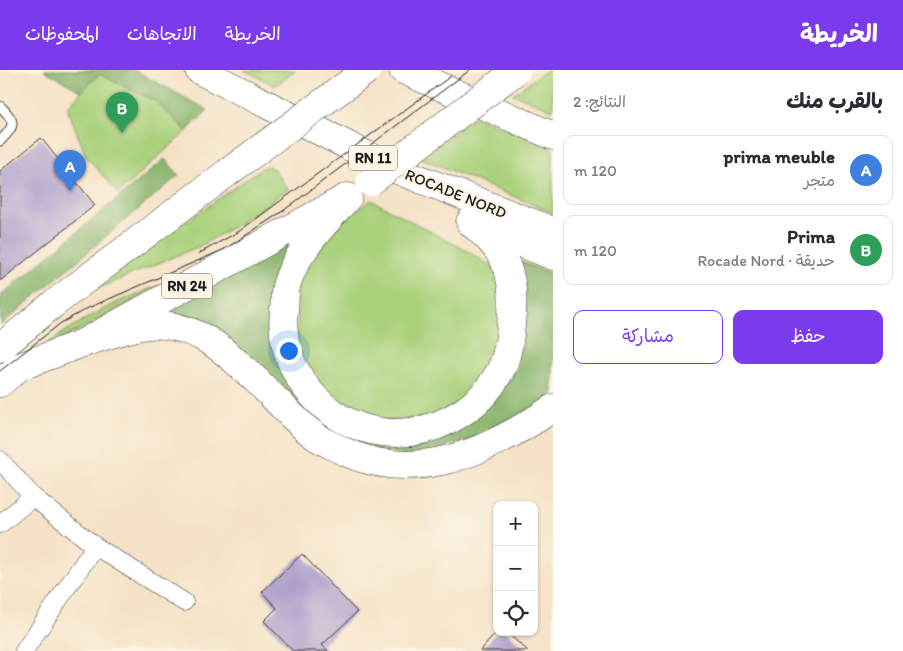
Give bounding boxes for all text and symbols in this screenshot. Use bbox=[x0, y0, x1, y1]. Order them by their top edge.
text: الخريطة bbox=[800, 19, 878, 48]
text: المحفوظات bbox=[25, 23, 99, 45]
text: الاتجاهات bbox=[127, 23, 197, 45]
text: الخريطة bbox=[225, 23, 281, 45]
text: بالقرب منك bbox=[786, 88, 883, 113]
pin: B bbox=[106, 92, 138, 133]
text: النتائج: 2 bbox=[573, 92, 626, 111]
text: prima meuble bbox=[723, 145, 835, 168]
road number: RN 11 bbox=[349, 146, 397, 170]
pin: A bbox=[54, 150, 86, 191]
text: 120 m bbox=[574, 161, 617, 180]
text: A bbox=[861, 161, 871, 180]
street label: ROCADE NORD bbox=[402, 164, 509, 222]
text: متجر bbox=[804, 171, 835, 190]
text: Prima bbox=[787, 225, 835, 248]
text: 120 m bbox=[574, 241, 617, 260]
text: B bbox=[861, 241, 871, 260]
text: حديقة · Rocade Nord bbox=[698, 251, 835, 270]
road number: RN 24 bbox=[162, 274, 212, 298]
button: مشاركة bbox=[573, 310, 723, 364]
button: حفظ bbox=[733, 310, 883, 364]
your location bbox=[276, 338, 302, 364]
map controls bbox=[493, 501, 538, 636]
button: + bbox=[493, 501, 538, 546]
button: − bbox=[493, 546, 538, 591]
button: locate bbox=[493, 591, 538, 636]

